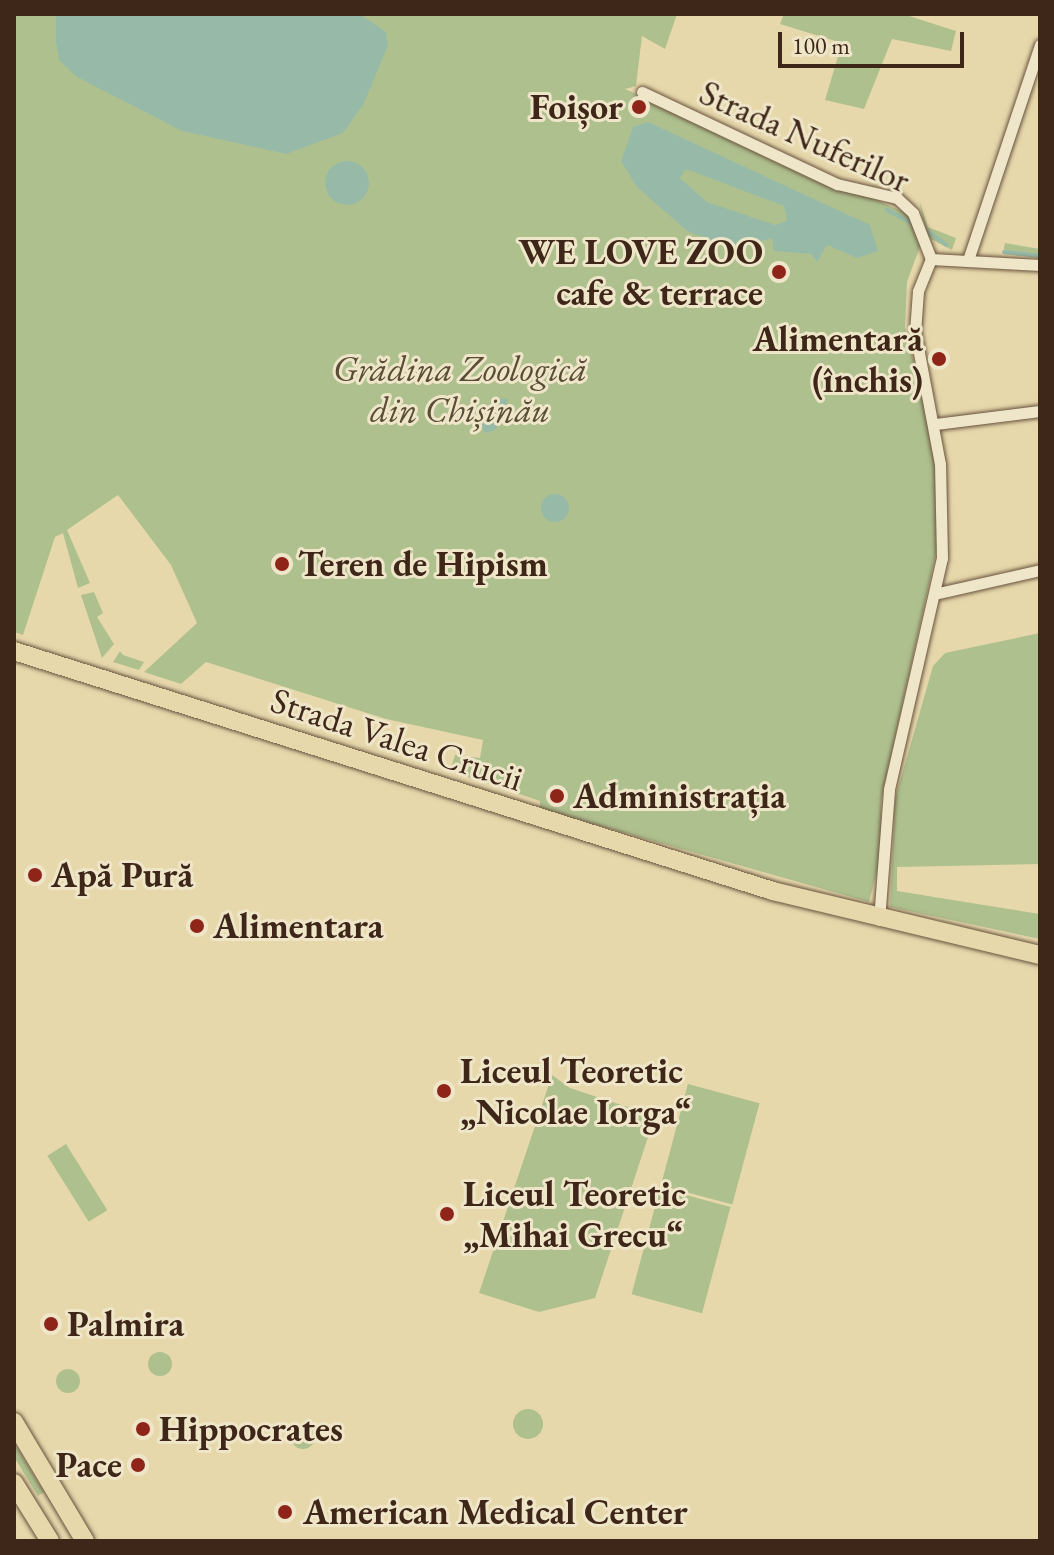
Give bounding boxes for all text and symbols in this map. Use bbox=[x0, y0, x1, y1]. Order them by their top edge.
scale bar bbox=[782, 16, 968, 66]
text: 100 m bbox=[792, 30, 850, 61]
street label: Strada Nuferilor bbox=[693, 70, 917, 202]
place label: Foișor bbox=[530, 85, 623, 129]
marker: Foișor bbox=[630, 98, 648, 116]
place label: WE LOVE ZOO cafe & terrace bbox=[519, 229, 763, 314]
marker: WE LOVE ZOO cafe & terrace bbox=[770, 263, 788, 281]
place label: Alimentară (închis) bbox=[752, 316, 923, 401]
park label: Grădina Zoologică din Chișinău bbox=[333, 346, 587, 431]
marker: Alimentară (închis) bbox=[930, 350, 948, 368]
place label: Teren de Hipism bbox=[298, 542, 548, 586]
marker: Teren de Hipism bbox=[273, 555, 291, 573]
street label: Strada Valea Crucii bbox=[266, 678, 528, 800]
place label: Administrația bbox=[573, 774, 786, 818]
marker: Administrația bbox=[548, 787, 566, 805]
place label: Apă Pură bbox=[51, 853, 193, 897]
marker: Apă Pură bbox=[26, 866, 44, 884]
place label: Alimentara bbox=[213, 904, 384, 948]
marker: Alimentara bbox=[188, 917, 206, 935]
place label: Liceul Teoretic „Nicolae Iorga“ bbox=[460, 1048, 691, 1133]
marker: Liceul Teoretic „Nicolae Iorga“ bbox=[435, 1082, 453, 1100]
place label: Liceul Teoretic „Mihai Grecu“ bbox=[463, 1171, 686, 1256]
marker: Liceul Teoretic „Mihai Grecu“ bbox=[438, 1205, 456, 1223]
place label: Palmira bbox=[67, 1302, 184, 1346]
marker: Palmira bbox=[42, 1315, 60, 1333]
place label: Hippocrates bbox=[159, 1407, 343, 1451]
marker: Hippocrates bbox=[134, 1420, 152, 1438]
place label: Pace bbox=[56, 1443, 122, 1487]
marker: Pace bbox=[129, 1456, 147, 1474]
place label: American Medical Center bbox=[303, 1490, 688, 1534]
marker: American Medical Center bbox=[274, 1501, 296, 1523]

